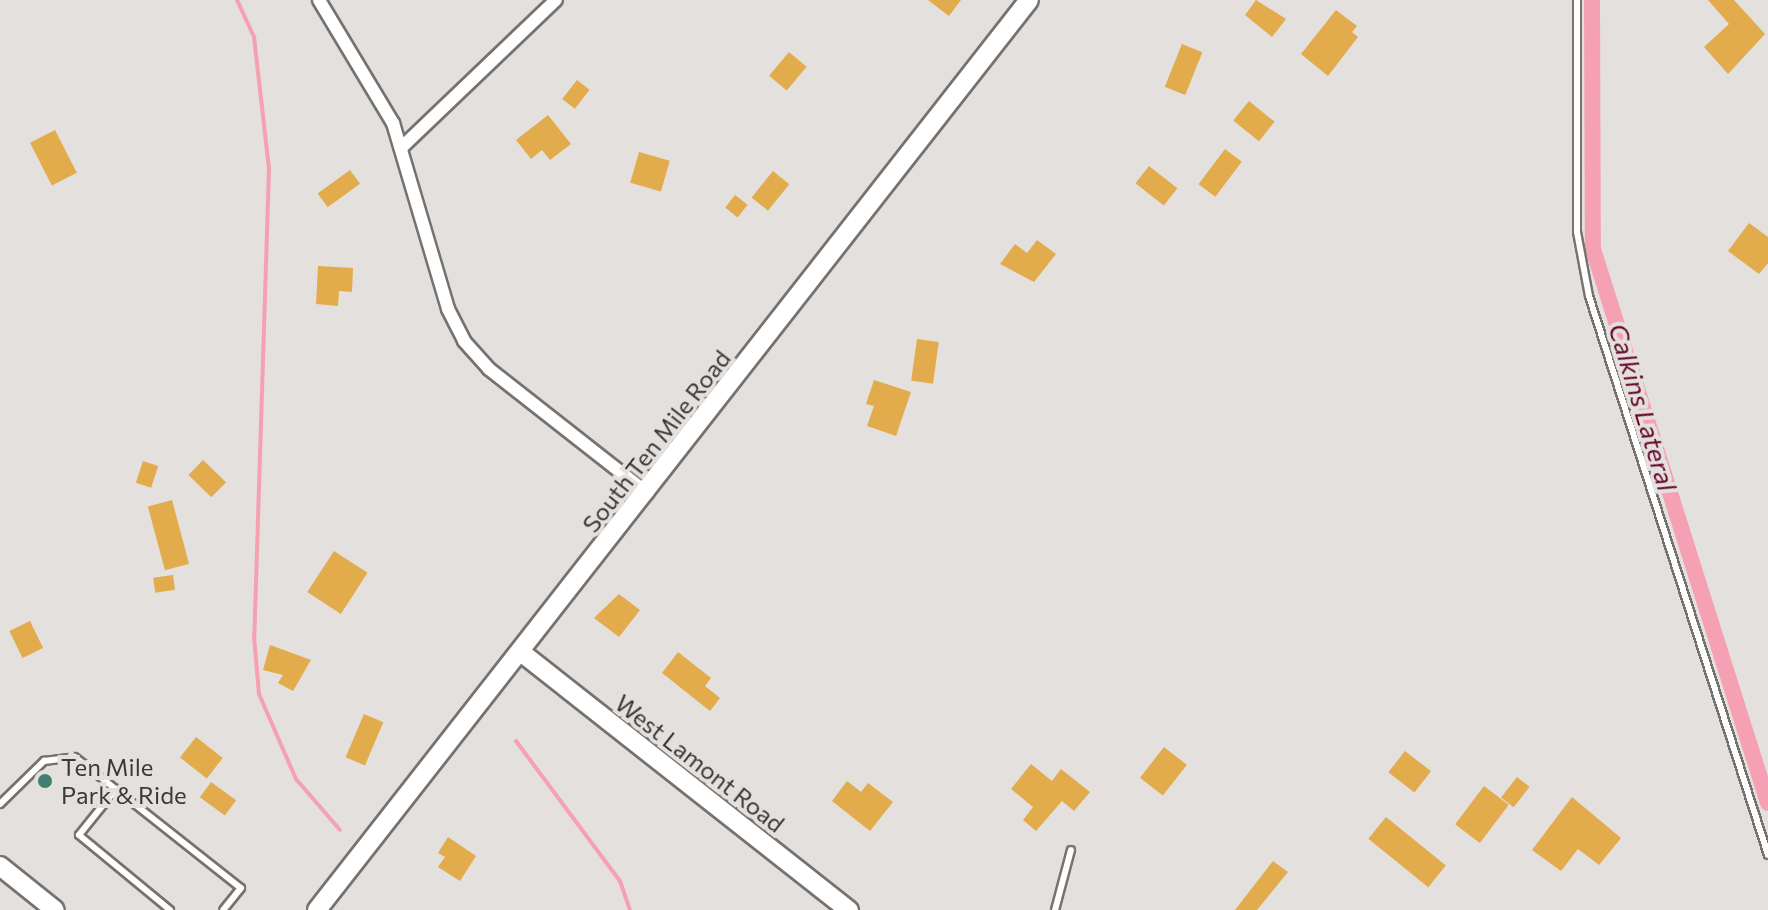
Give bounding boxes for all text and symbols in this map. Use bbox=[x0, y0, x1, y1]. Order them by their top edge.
water label: Calkins Lateral bbox=[1603, 319, 1683, 495]
street label: South Ten Mile Road bbox=[576, 344, 736, 538]
street label: West Lamont Road bbox=[610, 688, 790, 838]
place label: Ten Mile Park & Ride bbox=[61, 753, 187, 809]
marker: Ten Mile Park & Ride bbox=[36, 772, 54, 790]

